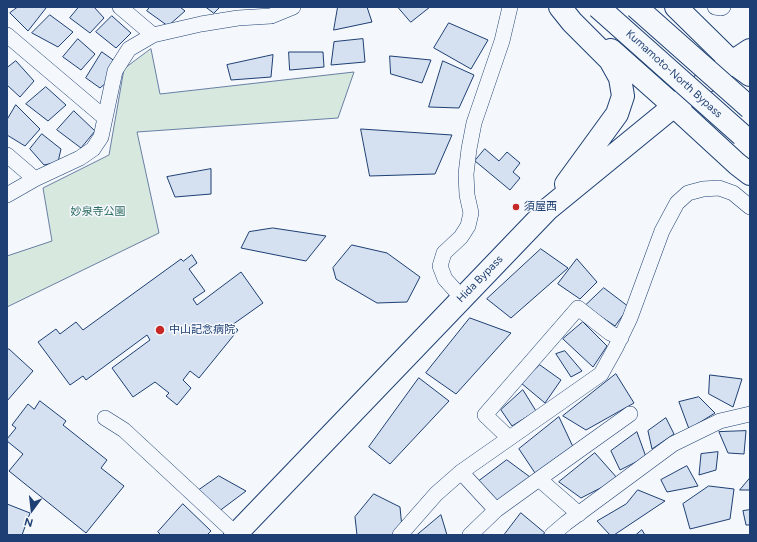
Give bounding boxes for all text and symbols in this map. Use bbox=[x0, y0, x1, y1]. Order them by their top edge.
street label: Kumamoto-North Bypass bbox=[623, 27, 725, 121]
place label: 須屋西 bbox=[524, 200, 557, 214]
marker: 須屋西 bbox=[511, 202, 521, 212]
park label: 妙泉寺公園 bbox=[71, 205, 125, 219]
street label: Hida Bypass bbox=[454, 253, 506, 305]
place label: 中山記念病院 bbox=[169, 323, 235, 337]
marker: 中山記念病院 bbox=[154, 324, 166, 336]
north arrow bbox=[12, 490, 52, 530]
text: N bbox=[23, 515, 35, 529]

